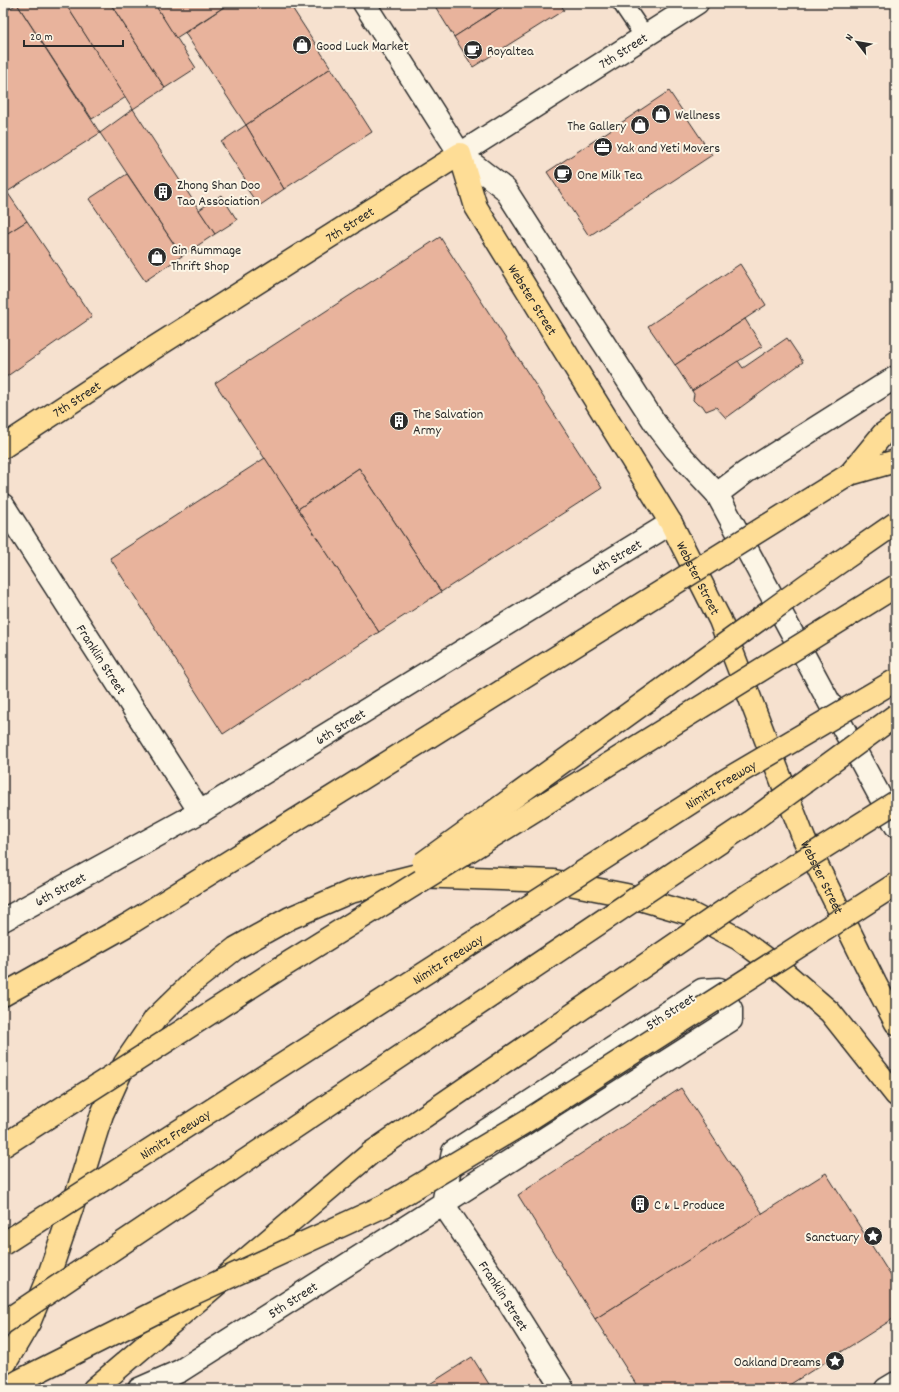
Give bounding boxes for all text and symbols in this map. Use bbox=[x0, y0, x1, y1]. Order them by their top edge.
scale bar bbox=[24, 22, 123, 48]
north arrow bbox=[837, 22, 877, 62]
text: 20 m bbox=[30, 29, 53, 46]
street label: 7th Street bbox=[596, 29, 652, 75]
text: N bbox=[842, 31, 859, 44]
shop icon: Good Luck Market bbox=[291, 34, 313, 56]
place label: Good Luck Market bbox=[316, 37, 409, 57]
cafe icon: Royaltea bbox=[462, 39, 484, 61]
place label: Royaltea bbox=[487, 42, 534, 62]
shop icon: Wellness bbox=[650, 103, 672, 125]
place label: Wellness bbox=[675, 106, 720, 126]
shop icon: The Gallery bbox=[629, 114, 651, 136]
place label: The Gallery bbox=[567, 117, 626, 137]
office icon: Yak and Yeti Movers bbox=[592, 136, 614, 158]
place label: Yak and Yeti Movers bbox=[617, 139, 720, 159]
cafe icon: One Milk Tea bbox=[552, 163, 574, 185]
place label: One Milk Tea bbox=[577, 166, 643, 186]
place label: Zhong Shan Doo Tao Association bbox=[177, 176, 260, 212]
building icon: Zhong Shan Doo Tao Association bbox=[152, 181, 174, 203]
street label: 7th Street bbox=[322, 203, 379, 249]
place label: Gin Rummage Thrift Shop bbox=[171, 241, 241, 277]
shop icon: Gin Rummage Thrift Shop bbox=[146, 246, 168, 268]
street label: Webster Street bbox=[502, 261, 561, 340]
street label: 7th Street bbox=[49, 377, 106, 424]
place label: The Salvation Army bbox=[413, 405, 483, 441]
building icon: The Salvation Army bbox=[388, 410, 410, 432]
street label: 6th Street bbox=[588, 535, 646, 581]
street label: Webster Street bbox=[670, 539, 724, 619]
street label: Franklin Street bbox=[70, 621, 130, 699]
street label: 6th Street bbox=[312, 705, 370, 751]
street label: Nimitz Freeway bbox=[682, 756, 761, 816]
street label: Webster Street bbox=[794, 837, 848, 918]
street label: 6th Street bbox=[32, 868, 90, 913]
street label: Nimitz Freeway bbox=[409, 930, 488, 991]
street label: 5th Street bbox=[642, 989, 700, 1036]
street label: Nimitz Freeway bbox=[137, 1105, 215, 1166]
building icon: C & L Produce bbox=[629, 1193, 651, 1215]
place label: C & L Produce bbox=[654, 1196, 725, 1216]
place icon: Sanctuary bbox=[862, 1225, 884, 1247]
place label: Sanctuary bbox=[806, 1228, 859, 1248]
street label: Franklin Street bbox=[472, 1257, 532, 1336]
street label: 5th Street bbox=[265, 1278, 322, 1324]
place icon: Oakland Dreams bbox=[824, 1350, 846, 1372]
place label: Oakland Dreams bbox=[734, 1353, 821, 1373]

